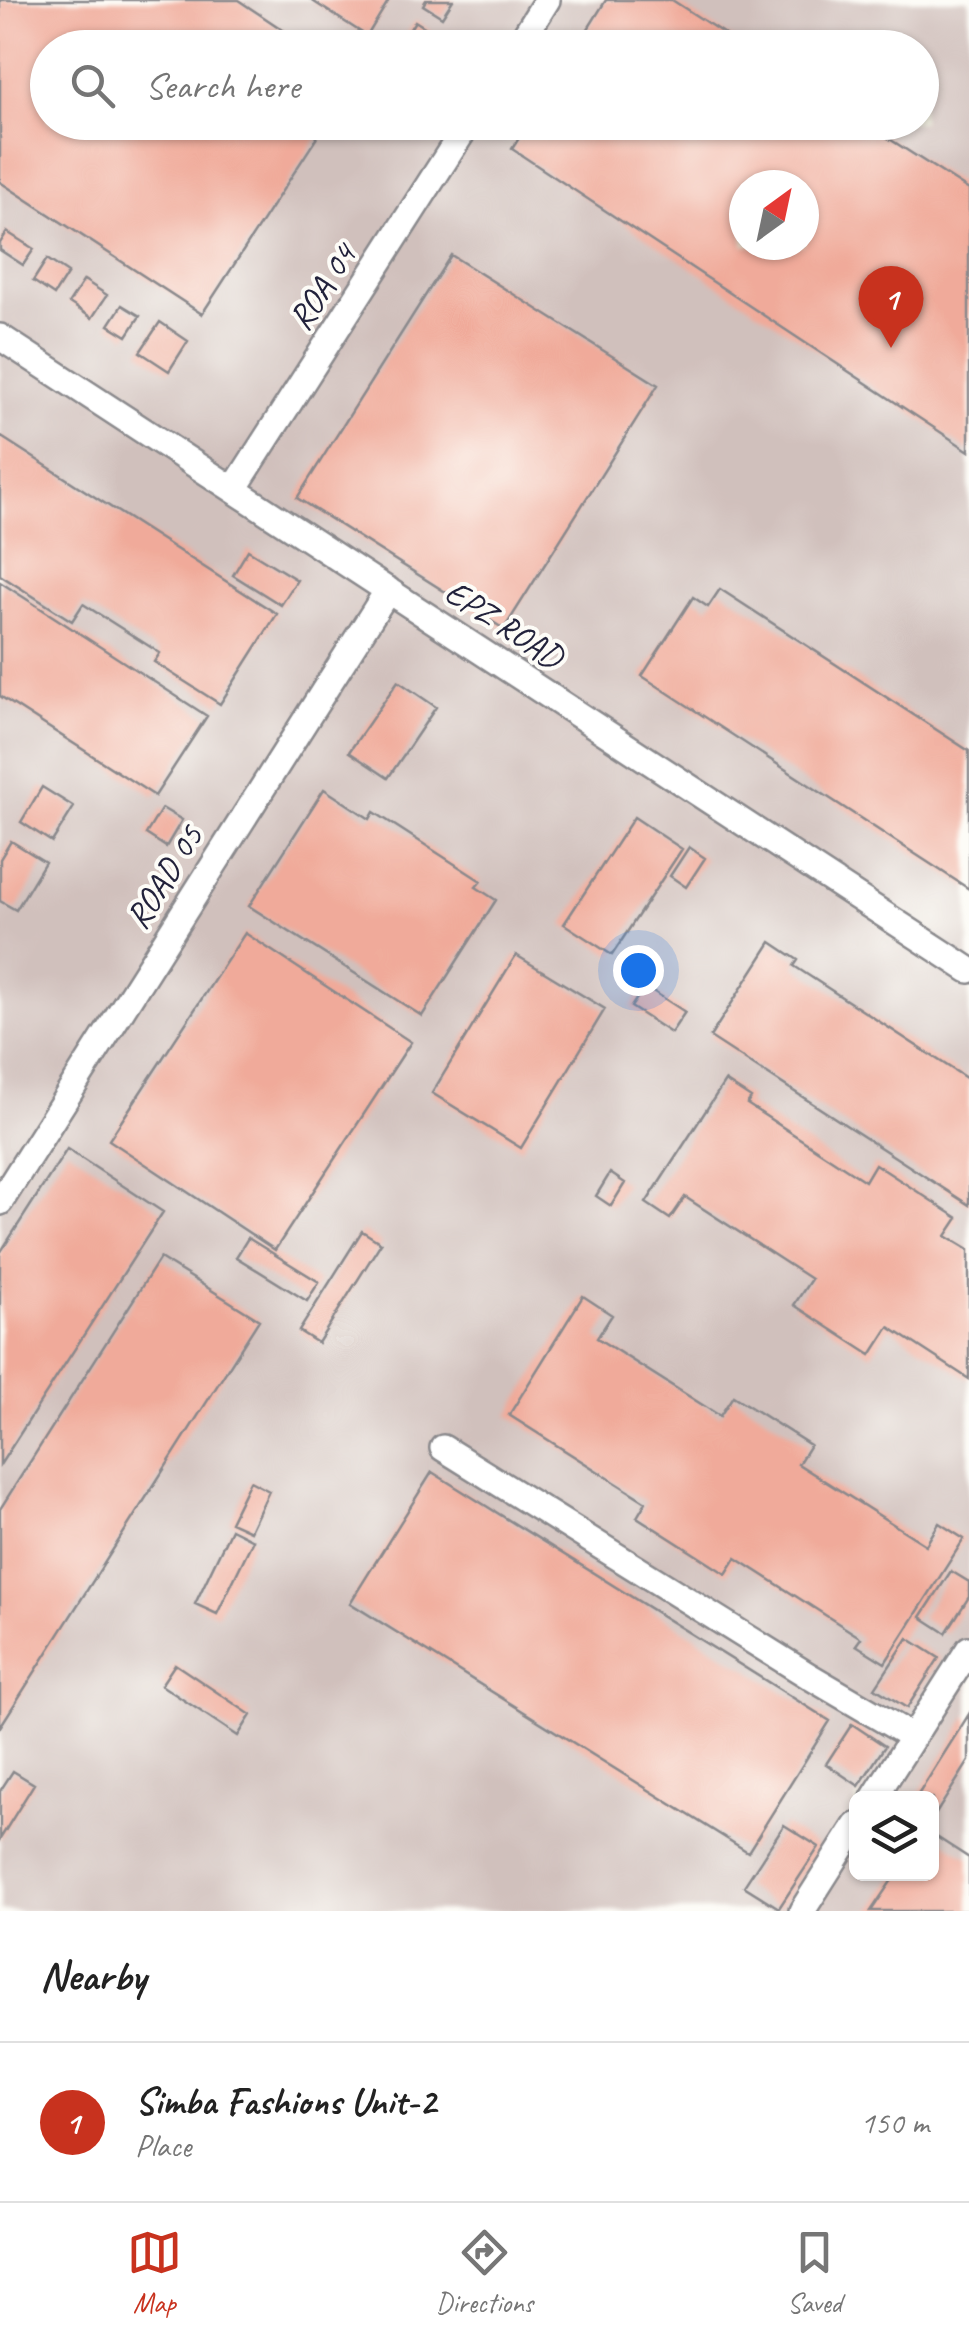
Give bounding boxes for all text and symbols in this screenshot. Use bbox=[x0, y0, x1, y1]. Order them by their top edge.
search box bbox=[30, 30, 939, 140]
icon: search bbox=[65, 58, 120, 113]
text: Search here bbox=[145, 62, 300, 109]
north arrow bbox=[729, 170, 819, 260]
street label: ROA 04 bbox=[278, 233, 368, 338]
pin: 1 bbox=[858, 266, 924, 348]
street label: EPZ ROAD bbox=[437, 569, 574, 680]
street label: ROAD 05 bbox=[115, 815, 214, 937]
your location bbox=[613, 945, 664, 996]
map controls bbox=[849, 1791, 939, 1881]
button: layers bbox=[849, 1791, 939, 1881]
text: Nearby bbox=[40, 1950, 146, 2003]
text: Simba Fashions Unit-2 bbox=[135, 2078, 436, 2125]
text: 1 bbox=[65, 2102, 80, 2143]
text: 150 m bbox=[860, 2102, 929, 2143]
text: Place bbox=[135, 2125, 191, 2166]
tab: Map bbox=[127, 2225, 182, 2320]
tab: Directions bbox=[436, 2225, 533, 2320]
tab: Saved bbox=[787, 2225, 842, 2320]

